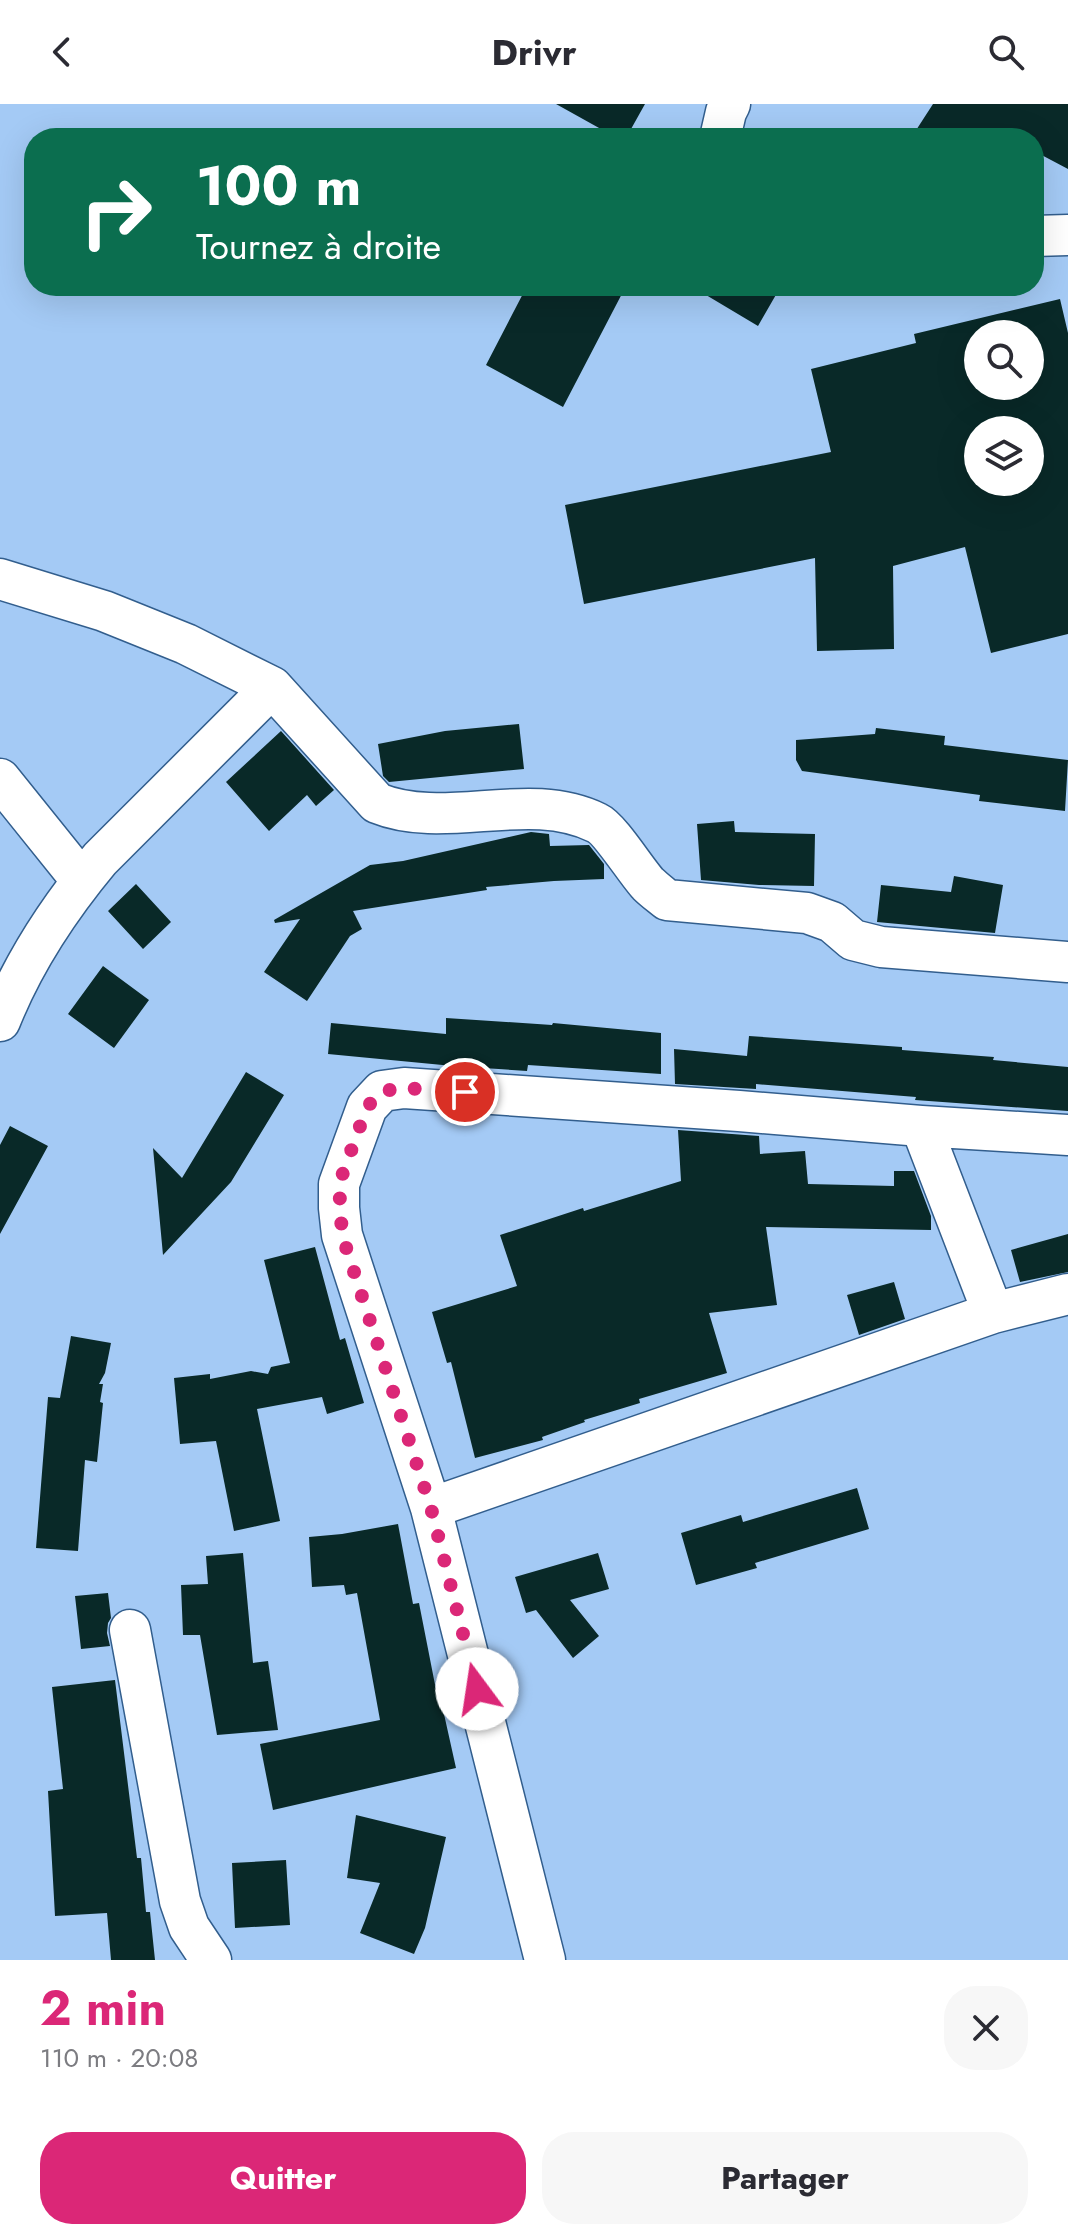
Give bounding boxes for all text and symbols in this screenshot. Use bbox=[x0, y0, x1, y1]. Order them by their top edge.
text: Drivr bbox=[492, 26, 576, 78]
icon: back bbox=[40, 30, 84, 74]
icon: search bbox=[984, 30, 1028, 74]
text: 100 m bbox=[196, 145, 361, 226]
icon: right bbox=[64, 160, 168, 264]
text: Tournez à droite bbox=[196, 220, 441, 272]
map controls bbox=[964, 320, 1044, 496]
button: search bbox=[964, 320, 1044, 400]
button: layers bbox=[964, 416, 1044, 496]
pin bbox=[431, 1058, 499, 1126]
icon: arrive bbox=[443, 1070, 487, 1114]
position arrow bbox=[435, 1647, 519, 1731]
text: 2 min bbox=[40, 1974, 166, 2043]
button: close bbox=[944, 1986, 1028, 2070]
text: 110 m · 20:08 bbox=[40, 2039, 198, 2077]
button: Quitter bbox=[40, 2132, 526, 2224]
button: Partager bbox=[542, 2132, 1028, 2224]

